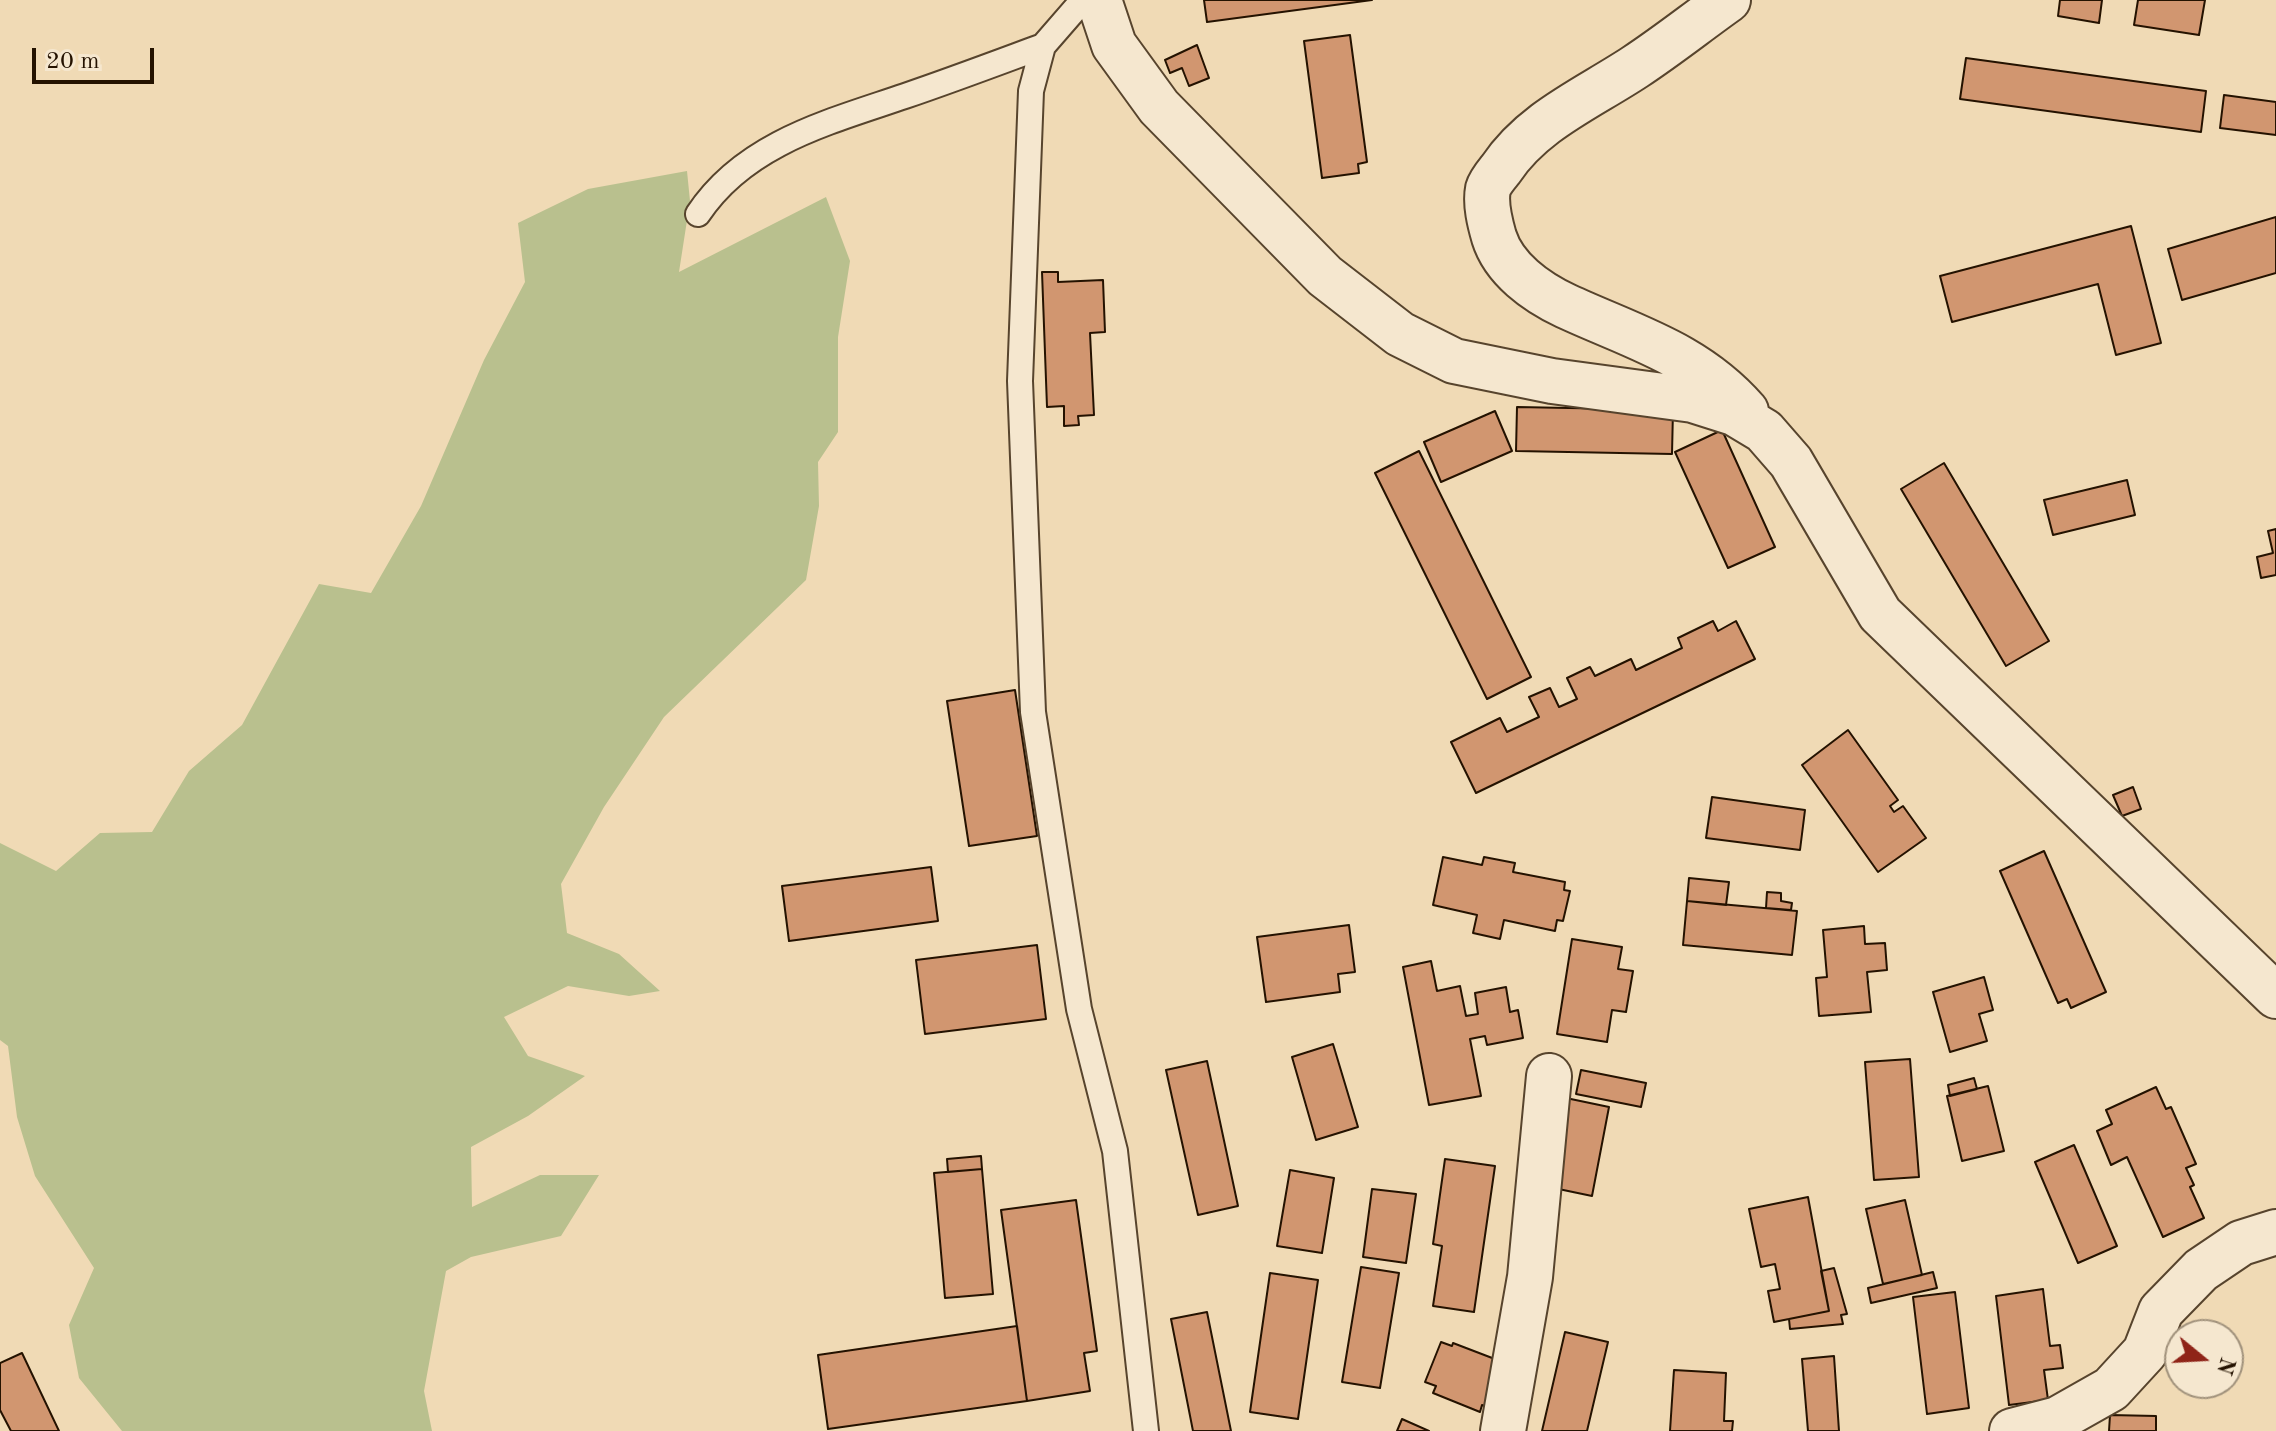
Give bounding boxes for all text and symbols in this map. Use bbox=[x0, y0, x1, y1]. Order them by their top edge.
scale bar bbox=[36, 32, 158, 82]
text: 20 m bbox=[46, 50, 100, 74]
north arrow bbox=[2164, 1319, 2244, 1399]
text: N bbox=[2212, 1354, 2238, 1377]

